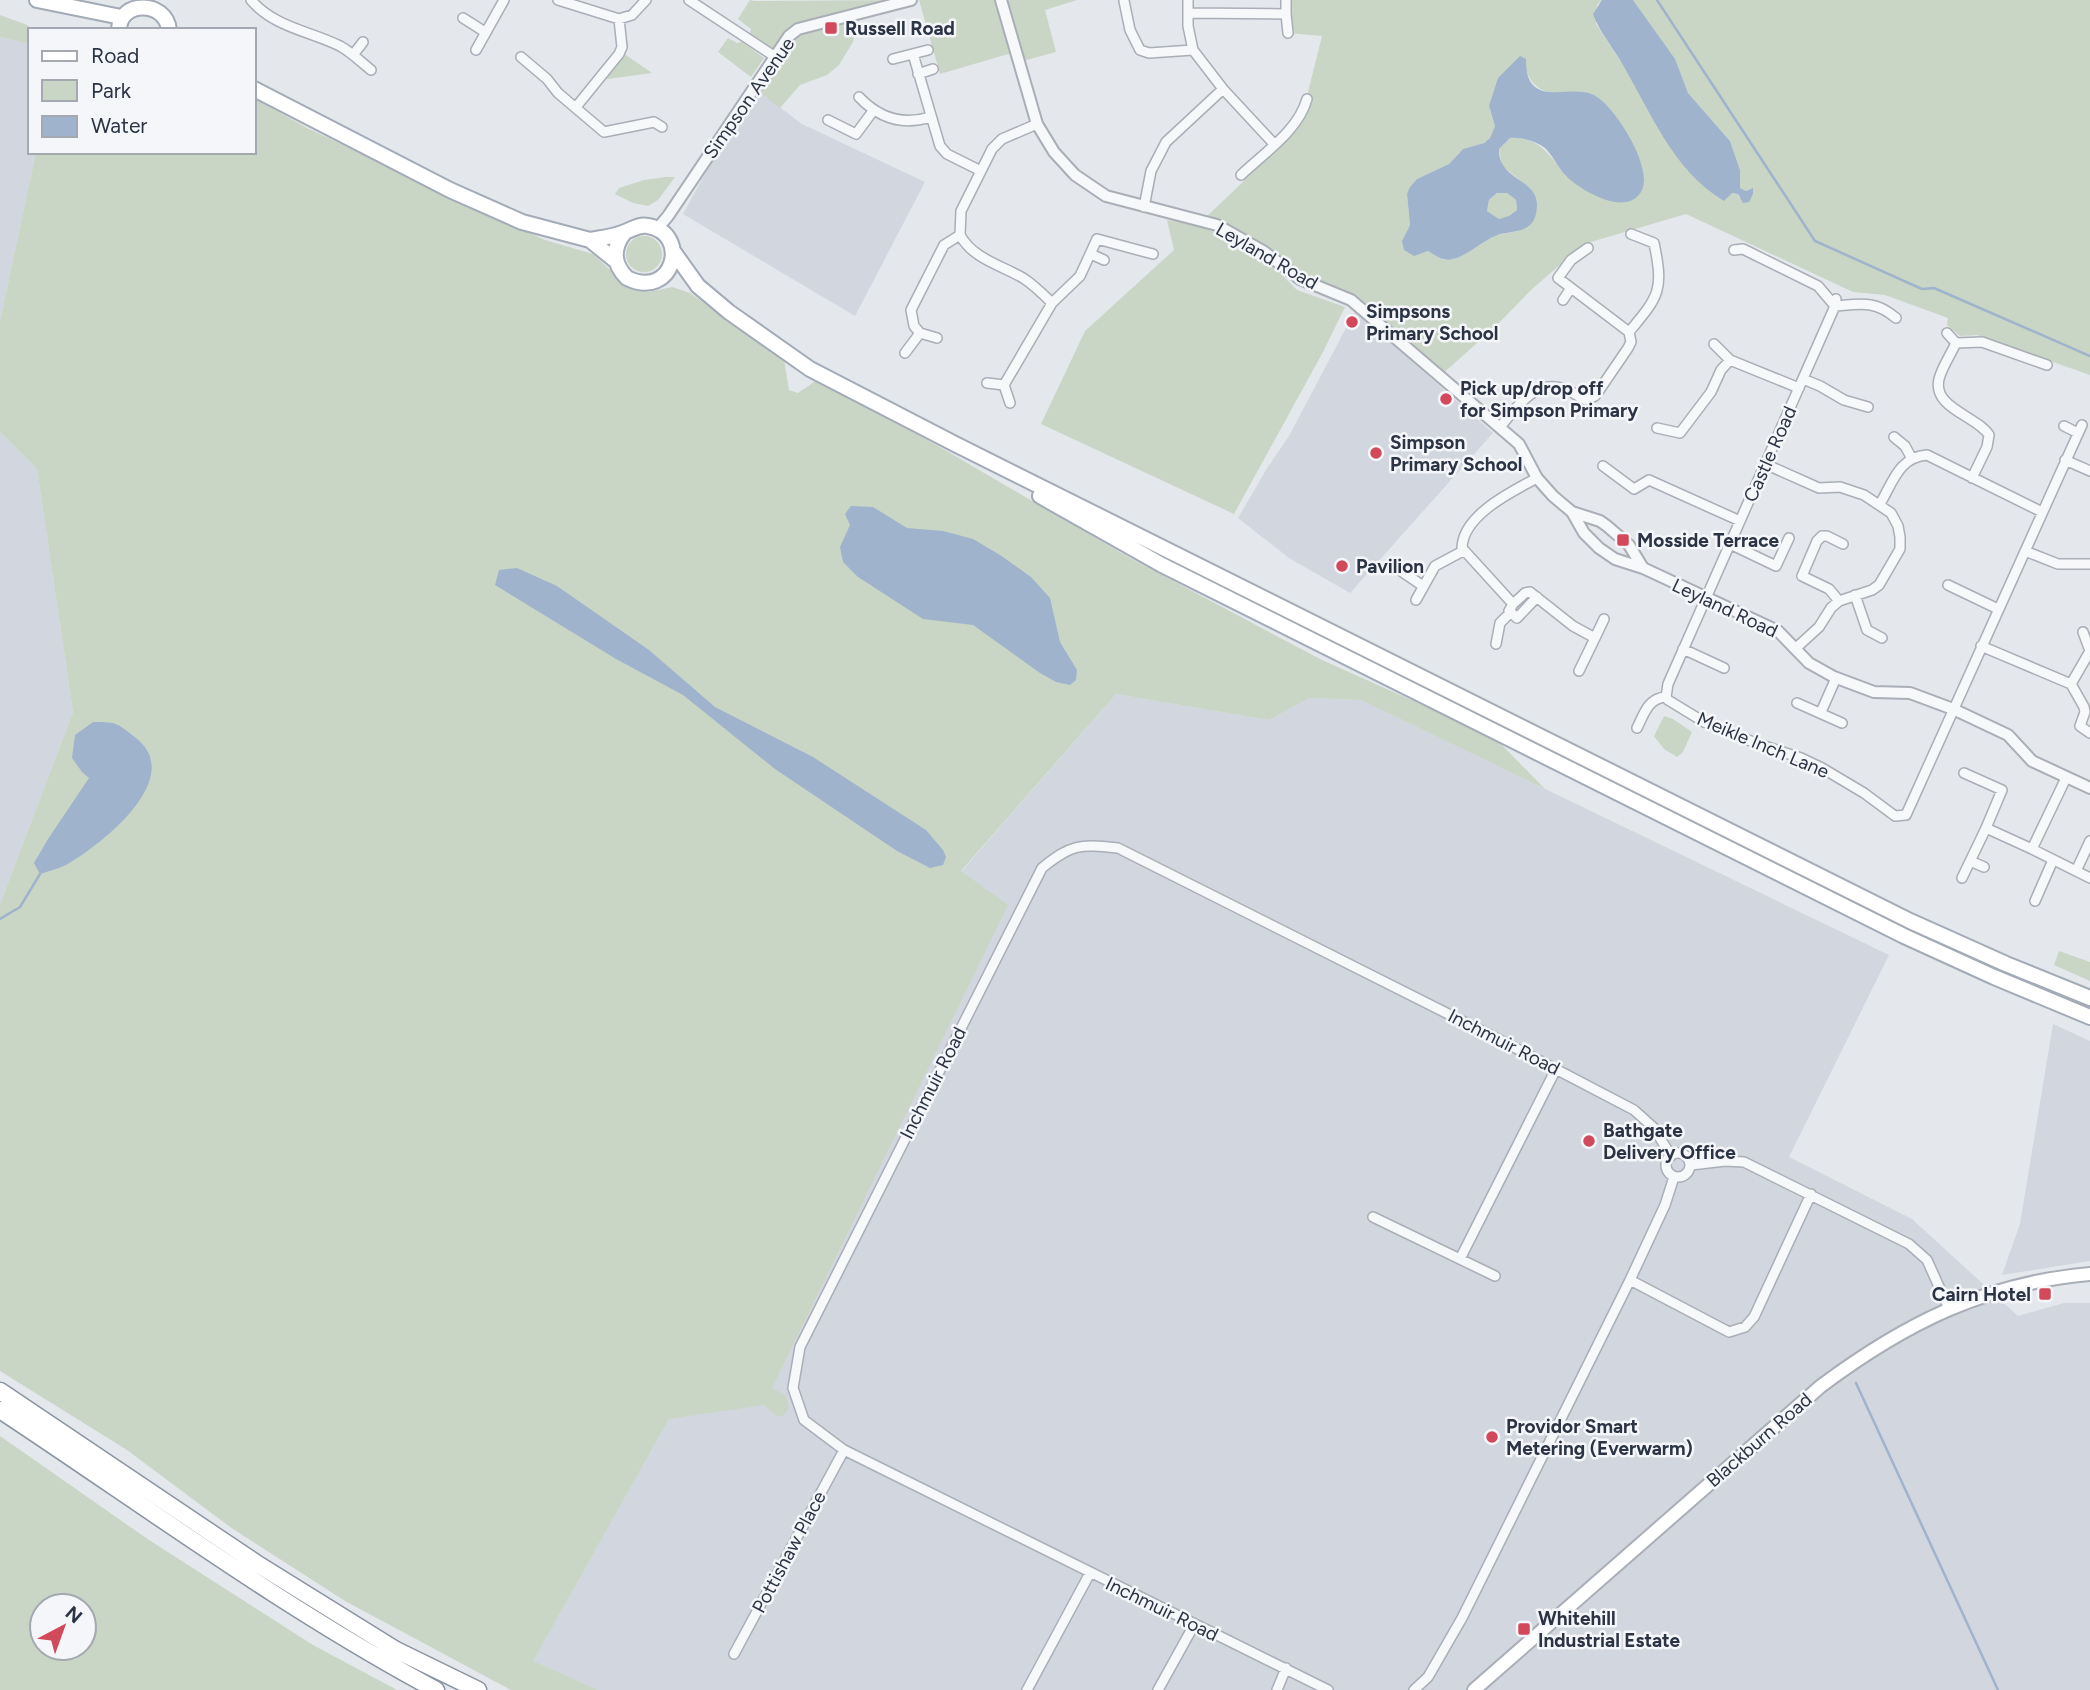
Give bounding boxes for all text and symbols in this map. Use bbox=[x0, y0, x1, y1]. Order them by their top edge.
place label: Russell Road bbox=[845, 17, 955, 40]
marker: Russell Road bbox=[823, 20, 839, 36]
legend bbox=[28, 28, 256, 154]
street label: Simpson Avenue bbox=[699, 33, 799, 163]
text: Road bbox=[91, 43, 139, 68]
text: Park bbox=[91, 78, 132, 103]
text: Water bbox=[91, 113, 147, 138]
street label: Leyland Road bbox=[1212, 218, 1322, 294]
place label: Simpsons Primary School bbox=[1366, 300, 1498, 345]
marker: Simpsons Primary School bbox=[1344, 314, 1360, 330]
place label: Pick up/drop off for Simpson Primary bbox=[1460, 377, 1638, 422]
marker: Pick up/drop off for Simpson Primary bbox=[1438, 391, 1454, 407]
street label: Castle Road bbox=[1739, 403, 1801, 505]
place label: Simpson Primary School bbox=[1390, 431, 1522, 476]
marker: Simpson Primary School bbox=[1368, 445, 1384, 461]
place label: Mosside Terrace bbox=[1637, 529, 1780, 552]
marker: Mosside Terrace bbox=[1615, 532, 1631, 548]
place label: Pavilion bbox=[1356, 555, 1424, 578]
marker: Pavilion bbox=[1334, 558, 1350, 574]
street label: Leyland Road bbox=[1668, 573, 1782, 643]
street label: Meikle Inch Lane bbox=[1694, 707, 1832, 783]
street label: Inchmuir Road bbox=[1444, 1004, 1564, 1080]
street label: Inchmuir Road bbox=[895, 1023, 971, 1143]
place label: Bathgate Delivery Office bbox=[1603, 1119, 1736, 1164]
marker: Bathgate Delivery Office bbox=[1581, 1133, 1597, 1149]
place label: Cairn Hotel bbox=[1932, 1283, 2031, 1306]
marker: Cairn Hotel bbox=[2037, 1286, 2053, 1302]
street label: Blackburn Road bbox=[1702, 1388, 1816, 1492]
place label: Providor Smart Metering (Everwarm) bbox=[1506, 1415, 1693, 1460]
marker: Providor Smart Metering (Everwarm) bbox=[1484, 1429, 1500, 1445]
street label: Pottishaw Place bbox=[747, 1487, 831, 1617]
street label: Inchmuir Road bbox=[1102, 1572, 1222, 1646]
north arrow bbox=[28, 1592, 98, 1662]
text: N bbox=[61, 1601, 87, 1628]
place label: Whitehill Industrial Estate bbox=[1538, 1607, 1680, 1652]
marker: Whitehill Industrial Estate bbox=[1516, 1621, 1532, 1637]

